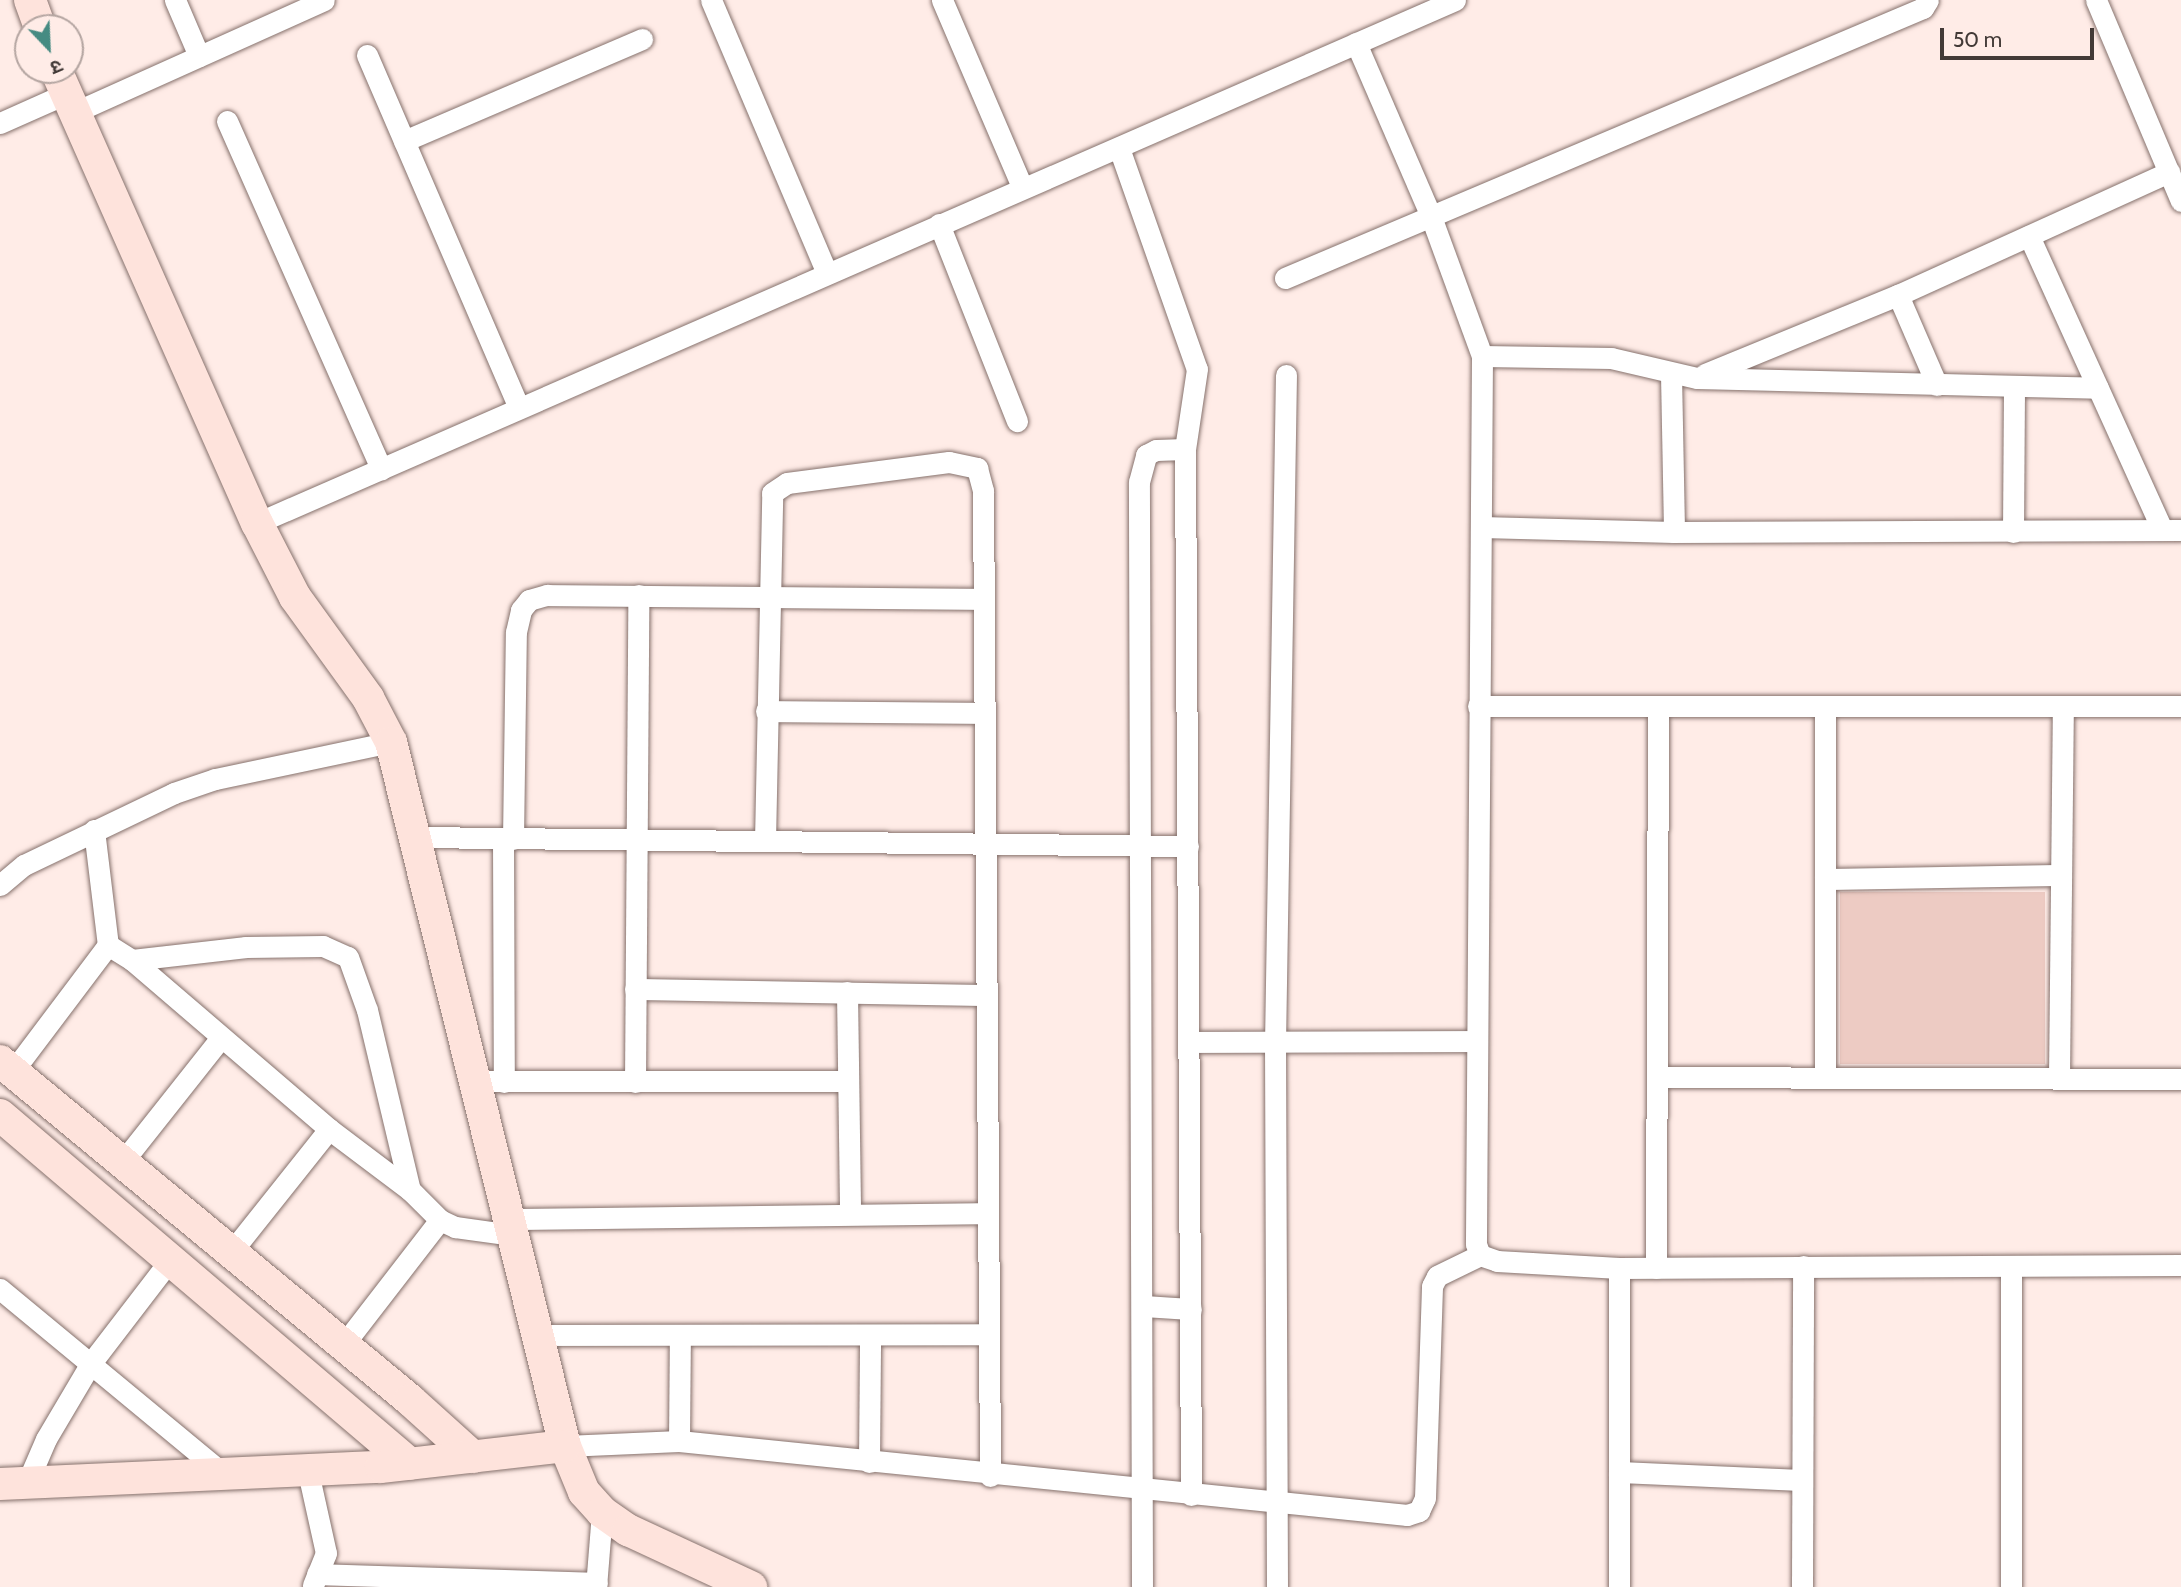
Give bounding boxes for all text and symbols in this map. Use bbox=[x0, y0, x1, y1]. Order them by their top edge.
north arrow bbox=[14, 14, 84, 84]
scale bar bbox=[1943, 14, 2097, 58]
text: 50 m bbox=[1953, 27, 2002, 52]
text: उ bbox=[47, 54, 66, 80]

